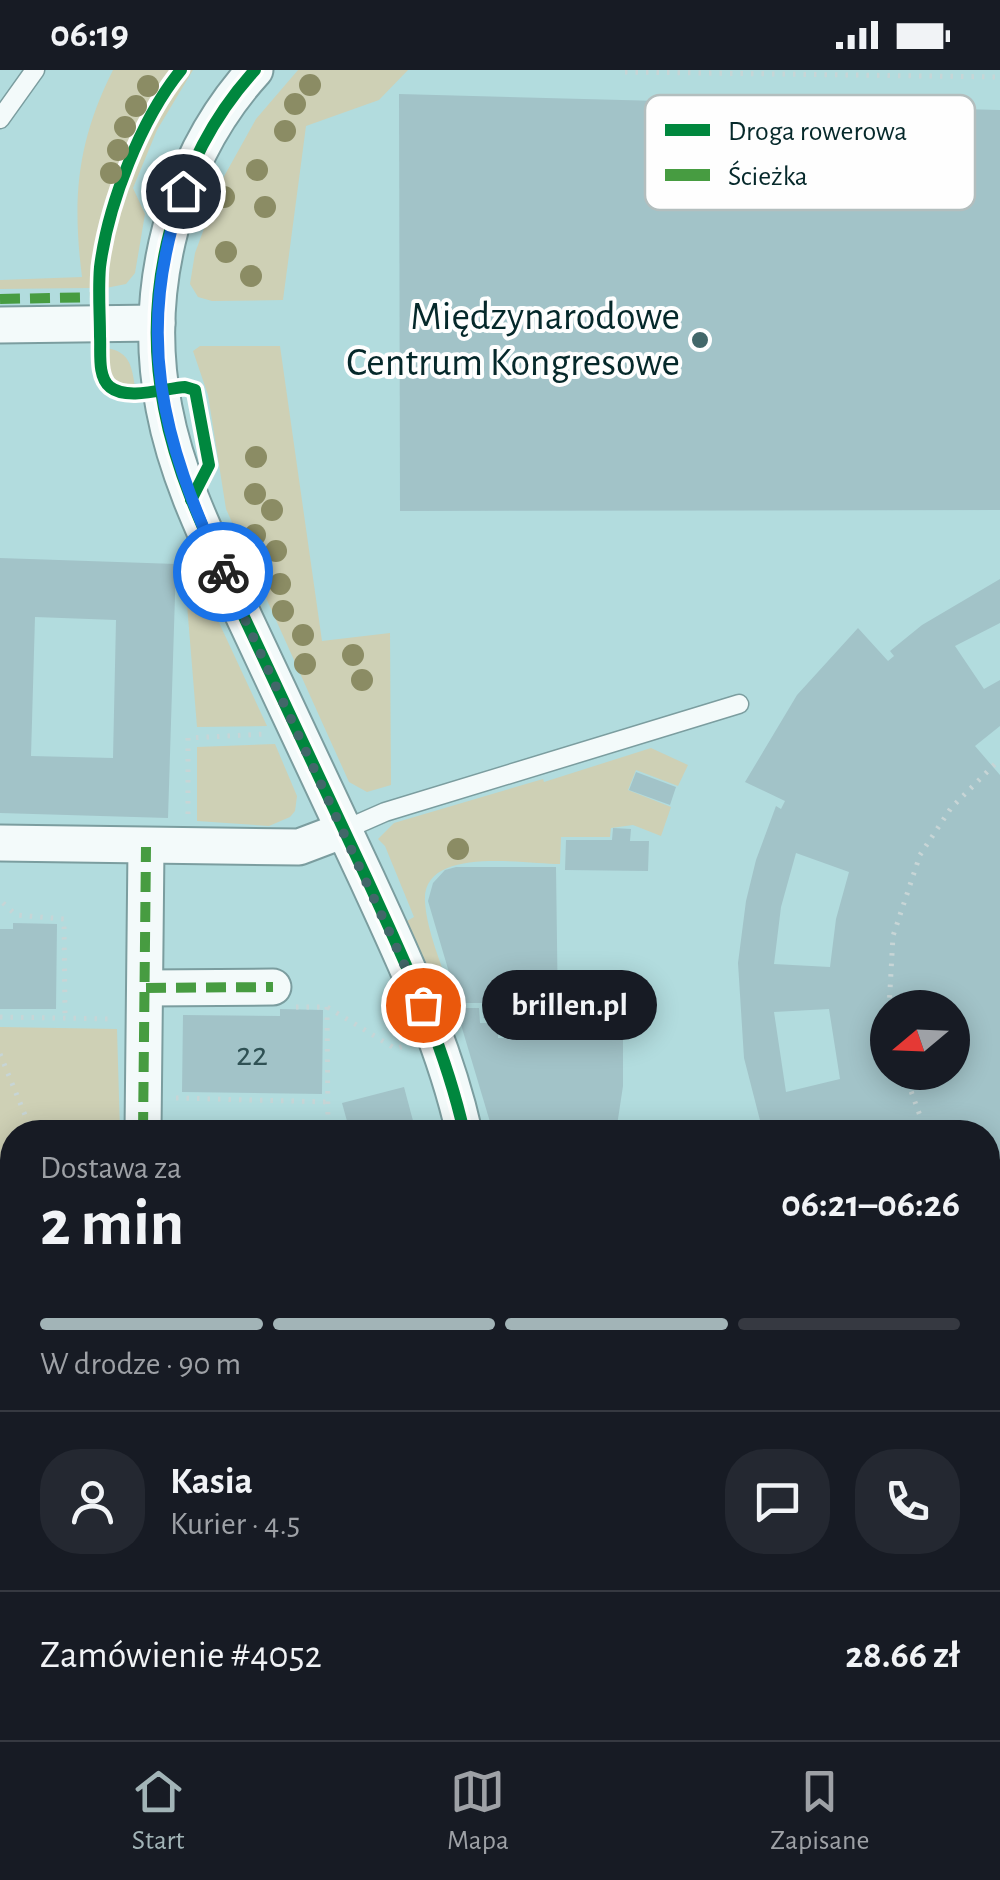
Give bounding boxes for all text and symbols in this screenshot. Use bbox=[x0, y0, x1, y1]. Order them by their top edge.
text: 06:19 bbox=[50, 16, 129, 54]
legend bbox=[645, 95, 975, 210]
text: Droga rowerowa bbox=[728, 118, 907, 146]
pin bbox=[141, 149, 226, 234]
text: Ścieżka bbox=[728, 160, 808, 191]
icon: home bbox=[156, 164, 211, 219]
place label: Międzynarodowe Centrum Kongresowe bbox=[346, 297, 680, 383]
marker: Międzynarodowe Centrum Kongresowe bbox=[689, 329, 711, 351]
courier bbox=[173, 522, 273, 622]
icon: bike bbox=[196, 545, 251, 600]
pin bbox=[381, 963, 466, 1048]
callout: brillen.pl bbox=[483, 970, 658, 1040]
icon: bag bbox=[396, 978, 451, 1033]
text: brillen.pl bbox=[511, 989, 628, 1021]
north arrow bbox=[870, 990, 970, 1090]
map controls bbox=[870, 990, 970, 1090]
house number: 22 bbox=[236, 1037, 268, 1072]
text: Dostawa za bbox=[40, 1152, 182, 1184]
text: 06:21–06:26 bbox=[781, 1186, 960, 1224]
text: 2 min bbox=[40, 1192, 184, 1257]
text: W drodze · 90 m bbox=[40, 1348, 241, 1380]
button: person bbox=[40, 1449, 145, 1554]
button: chat bbox=[725, 1449, 830, 1554]
button: phone bbox=[855, 1449, 960, 1554]
text: Kasia bbox=[170, 1463, 253, 1501]
text: Kurier · 4.5 bbox=[170, 1508, 300, 1540]
text: Zamówienie #4052 bbox=[40, 1637, 322, 1675]
text: 28.66 zł bbox=[845, 1637, 960, 1675]
tab: Start bbox=[131, 1764, 186, 1858]
tab: Mapa bbox=[447, 1764, 509, 1858]
tab: Zapisane bbox=[770, 1764, 869, 1858]

